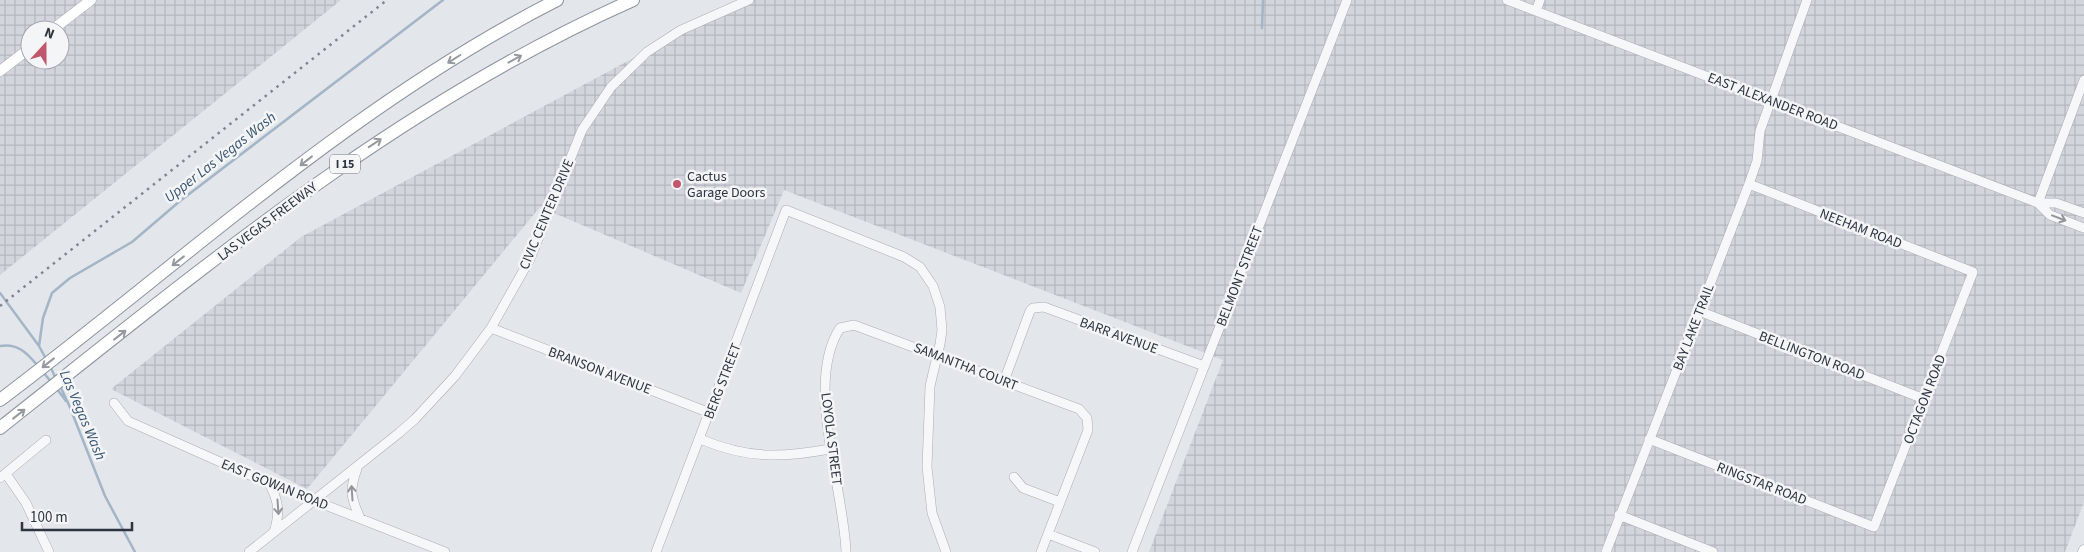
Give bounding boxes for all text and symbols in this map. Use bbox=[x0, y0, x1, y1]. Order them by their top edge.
north arrow bbox=[20, 20, 70, 70]
text: N bbox=[41, 23, 57, 45]
one-way arrow bbox=[507, 54, 522, 64]
one-way arrow bbox=[448, 55, 462, 65]
street label: EAST ALEXANDER ROAD bbox=[1705, 68, 1841, 136]
water label: Upper Las Vegas Wash bbox=[160, 107, 281, 208]
one-way arrow bbox=[368, 137, 382, 147]
road number: I 15 bbox=[330, 154, 360, 173]
one-way arrow bbox=[299, 156, 313, 166]
street label: CIVIC CENTER DRIVE bbox=[515, 156, 579, 273]
place label: Cactus Garage Doors bbox=[687, 167, 765, 203]
street label: LAS VEGAS FREEWAY bbox=[213, 177, 322, 266]
marker: Cactus Garage Doors bbox=[671, 178, 683, 190]
street label: NEEHAM ROAD bbox=[1817, 204, 1905, 254]
one-way arrow bbox=[2051, 214, 2066, 223]
street label: BELMONT STREET bbox=[1212, 223, 1268, 330]
one-way arrow bbox=[171, 255, 184, 266]
street label: BAY LAKE TRAIL bbox=[1668, 281, 1720, 374]
street label: BARR AVENUE bbox=[1077, 313, 1161, 359]
street label: BELLINGTON ROAD bbox=[1756, 327, 1867, 385]
one-way arrow bbox=[113, 329, 126, 340]
street label: SAMANTHA COURT bbox=[911, 338, 1021, 396]
street label: BERG STREET bbox=[699, 340, 747, 422]
street label: BRANSON AVENUE bbox=[545, 342, 654, 400]
street label: OCTAGON ROAD bbox=[1899, 352, 1951, 447]
one-way arrow bbox=[42, 358, 55, 369]
water label: Las Vegas Wash bbox=[54, 367, 111, 464]
street label: LOYOLA STREET bbox=[815, 392, 847, 487]
one-way arrow bbox=[12, 408, 25, 419]
street label: EAST GOWAN ROAD bbox=[218, 454, 331, 516]
street label: RINGSTAR ROAD bbox=[1714, 458, 1810, 510]
one-way arrow bbox=[348, 485, 357, 501]
one-way arrow bbox=[273, 499, 283, 515]
scale bar bbox=[22, 500, 132, 532]
text: 100 m bbox=[30, 507, 68, 528]

